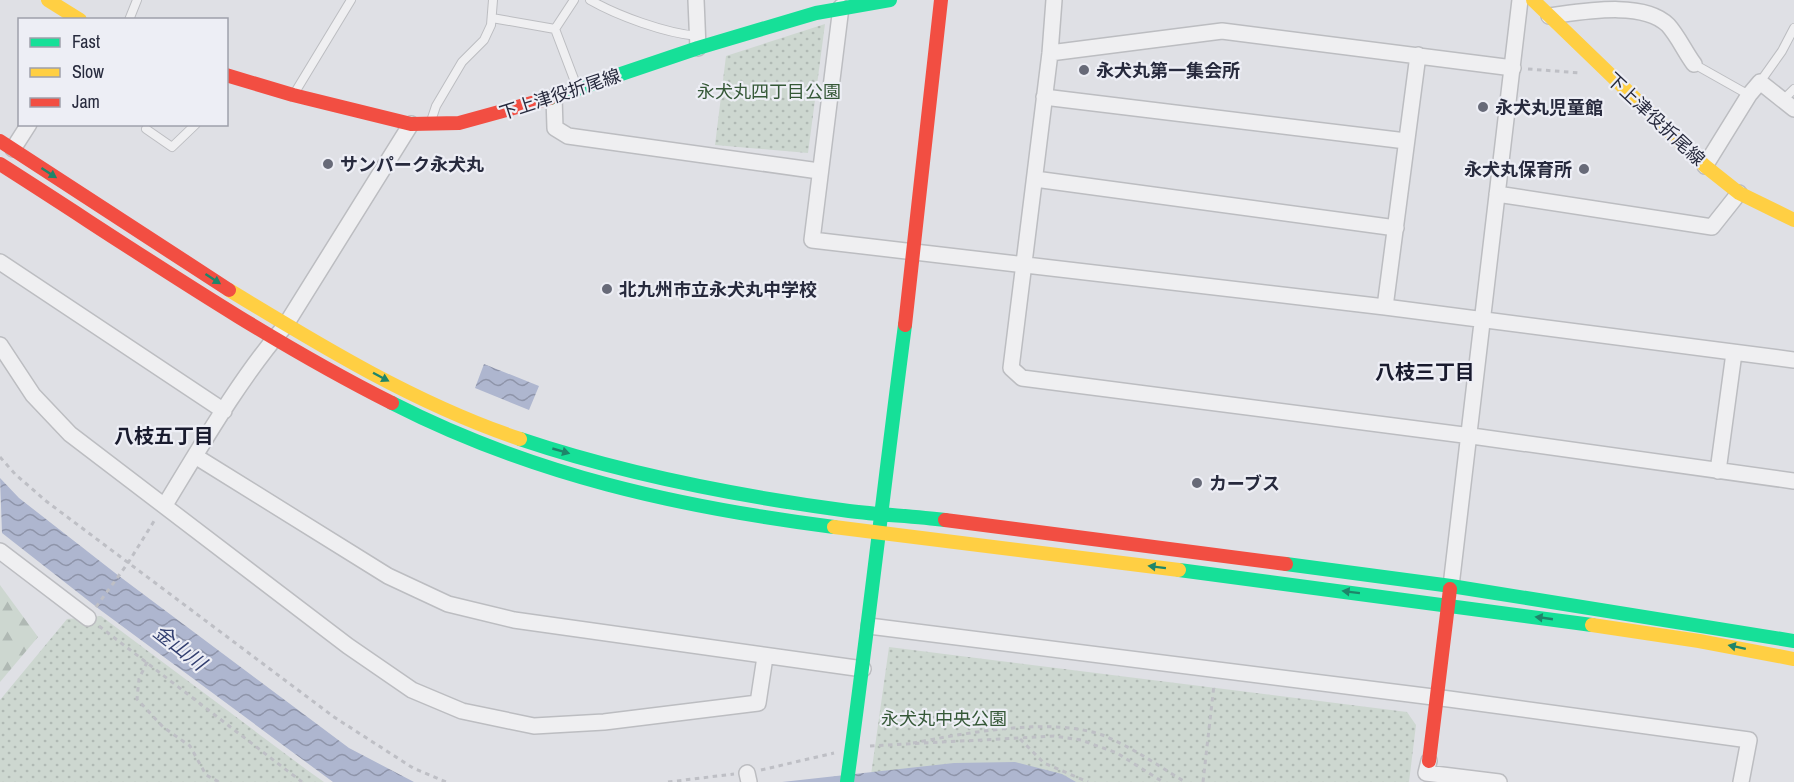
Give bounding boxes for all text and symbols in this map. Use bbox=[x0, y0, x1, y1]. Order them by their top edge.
legend bbox=[18, 18, 228, 126]
text: Fast bbox=[72, 29, 100, 54]
place label: 永犬丸第一集会所 bbox=[1096, 58, 1240, 83]
text: Slow bbox=[72, 59, 104, 84]
street label: 下上津役折尾線 bbox=[496, 63, 624, 125]
marker: 永犬丸第一集会所 bbox=[1077, 63, 1091, 77]
street label: 下上津役折尾線 bbox=[1601, 67, 1711, 171]
park label: 永犬丸四丁目公園 bbox=[697, 79, 841, 104]
text: Jam bbox=[72, 89, 100, 114]
place label: 永犬丸児童館 bbox=[1495, 95, 1603, 120]
marker: 永犬丸児童館 bbox=[1476, 100, 1490, 114]
place label: サンパーク永犬丸 bbox=[340, 152, 484, 177]
marker: サンパーク永犬丸 bbox=[321, 157, 335, 171]
place label: 永犬丸保育所 bbox=[1464, 157, 1572, 182]
marker: 永犬丸保育所 bbox=[1577, 162, 1591, 176]
one-way arrow bbox=[41, 167, 57, 178]
one-way arrow bbox=[204, 273, 220, 285]
place label: 北九州市立永犬丸中学校 bbox=[619, 277, 817, 302]
marker: 北九州市立永犬丸中学校 bbox=[600, 282, 614, 296]
district label: 八枝三丁目 bbox=[1375, 358, 1475, 385]
one-way arrow bbox=[373, 372, 390, 382]
district label: 八枝五丁目 bbox=[114, 422, 214, 449]
one-way arrow bbox=[552, 447, 570, 456]
place label: カーブス bbox=[1209, 471, 1280, 496]
marker: カーブス bbox=[1190, 476, 1204, 490]
one-way arrow bbox=[1148, 563, 1167, 572]
one-way arrow bbox=[1341, 587, 1360, 596]
one-way arrow bbox=[1534, 613, 1553, 622]
water label: 金山川 bbox=[148, 618, 214, 677]
one-way arrow bbox=[1727, 642, 1746, 651]
park label: 永犬丸中央公園 bbox=[881, 706, 1007, 731]

